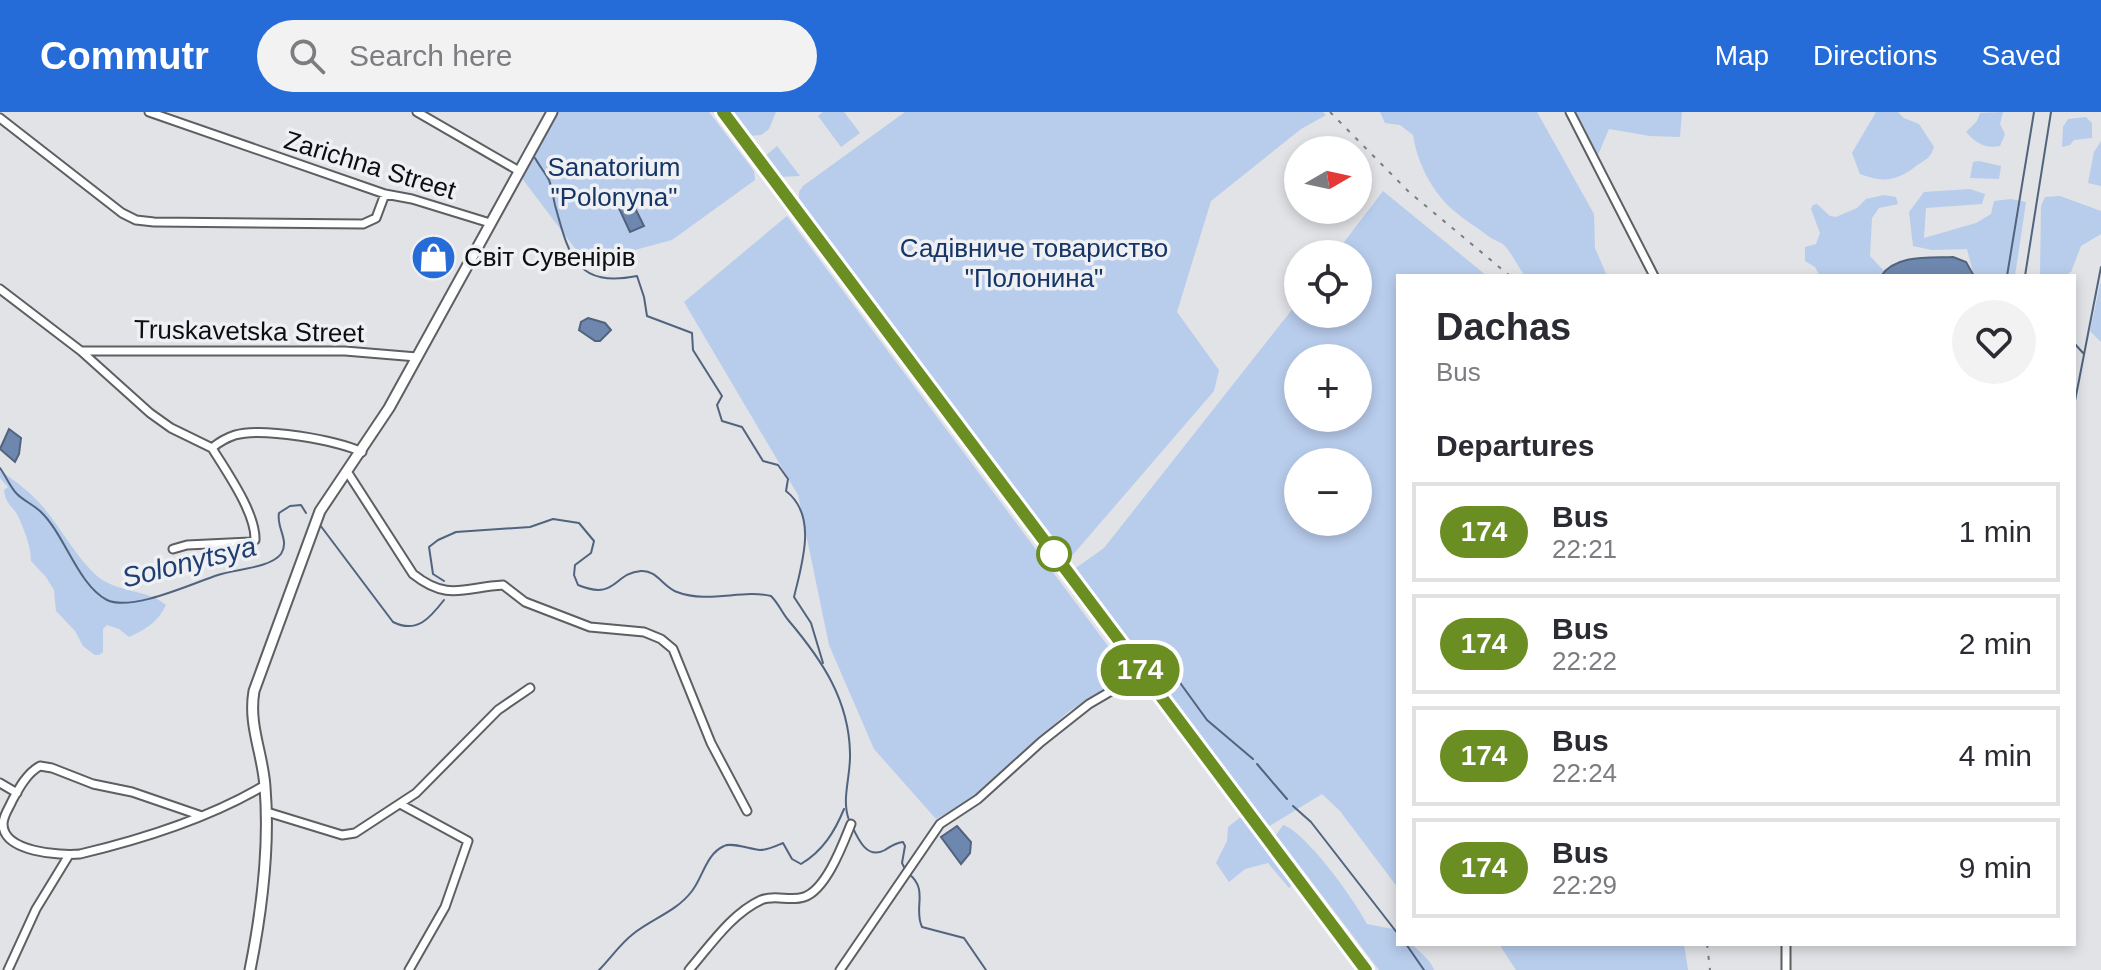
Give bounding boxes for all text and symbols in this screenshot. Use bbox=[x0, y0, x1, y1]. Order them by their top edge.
search box bbox=[257, 20, 817, 92]
icon: search bbox=[285, 34, 329, 78]
text: Commutr bbox=[40, 35, 209, 77]
text: Search here bbox=[349, 39, 512, 72]
text: Map bbox=[1715, 40, 1769, 71]
text: Directions bbox=[1813, 40, 1938, 71]
text: Saved bbox=[1982, 40, 2061, 71]
street label: Zarichna Street bbox=[281, 125, 460, 206]
north arrow bbox=[1284, 136, 1372, 224]
map controls bbox=[1284, 136, 1372, 536]
park label: Sanatorium "Polonyna" bbox=[548, 152, 680, 212]
shop icon: Світ Сувенірів bbox=[409, 233, 457, 281]
park label: Садівниче товариство "Полонина" bbox=[900, 233, 1168, 293]
button: locate bbox=[1284, 240, 1372, 328]
place label: Світ Сувенірів bbox=[464, 242, 635, 272]
button: heart bbox=[1952, 300, 2036, 384]
text: Dachas bbox=[1436, 306, 1571, 348]
street label: Truskavetska Street bbox=[134, 314, 365, 348]
button: + bbox=[1284, 344, 1372, 432]
text: Bus bbox=[1436, 357, 1481, 387]
text: Departures bbox=[1436, 429, 1594, 462]
button: − bbox=[1284, 448, 1372, 536]
text: Bus bbox=[1552, 500, 1609, 533]
text: 1 min bbox=[1959, 515, 2032, 548]
text: 174 bbox=[1461, 516, 1507, 547]
water label: Solonytsya bbox=[119, 530, 259, 594]
text: 22:21 bbox=[1552, 534, 1617, 564]
unlabelled marker bbox=[1037, 537, 1071, 571]
text: Bus bbox=[1552, 612, 1609, 645]
text: 2 min bbox=[1959, 627, 2032, 660]
text: 174 bbox=[1461, 628, 1507, 659]
line badge: 174 bbox=[1094, 644, 1186, 696]
text: 22:22 bbox=[1552, 646, 1617, 676]
text: 174 bbox=[1117, 654, 1163, 685]
text: Bus bbox=[1552, 724, 1609, 757]
text: 4 min bbox=[1959, 739, 2032, 772]
text: 174 bbox=[1461, 740, 1507, 771]
text: 22:24 bbox=[1552, 758, 1617, 788]
text: Bus bbox=[1552, 836, 1609, 869]
text: 9 min bbox=[1959, 851, 2032, 884]
text: 174 bbox=[1461, 852, 1507, 883]
text: 22:29 bbox=[1552, 870, 1617, 900]

